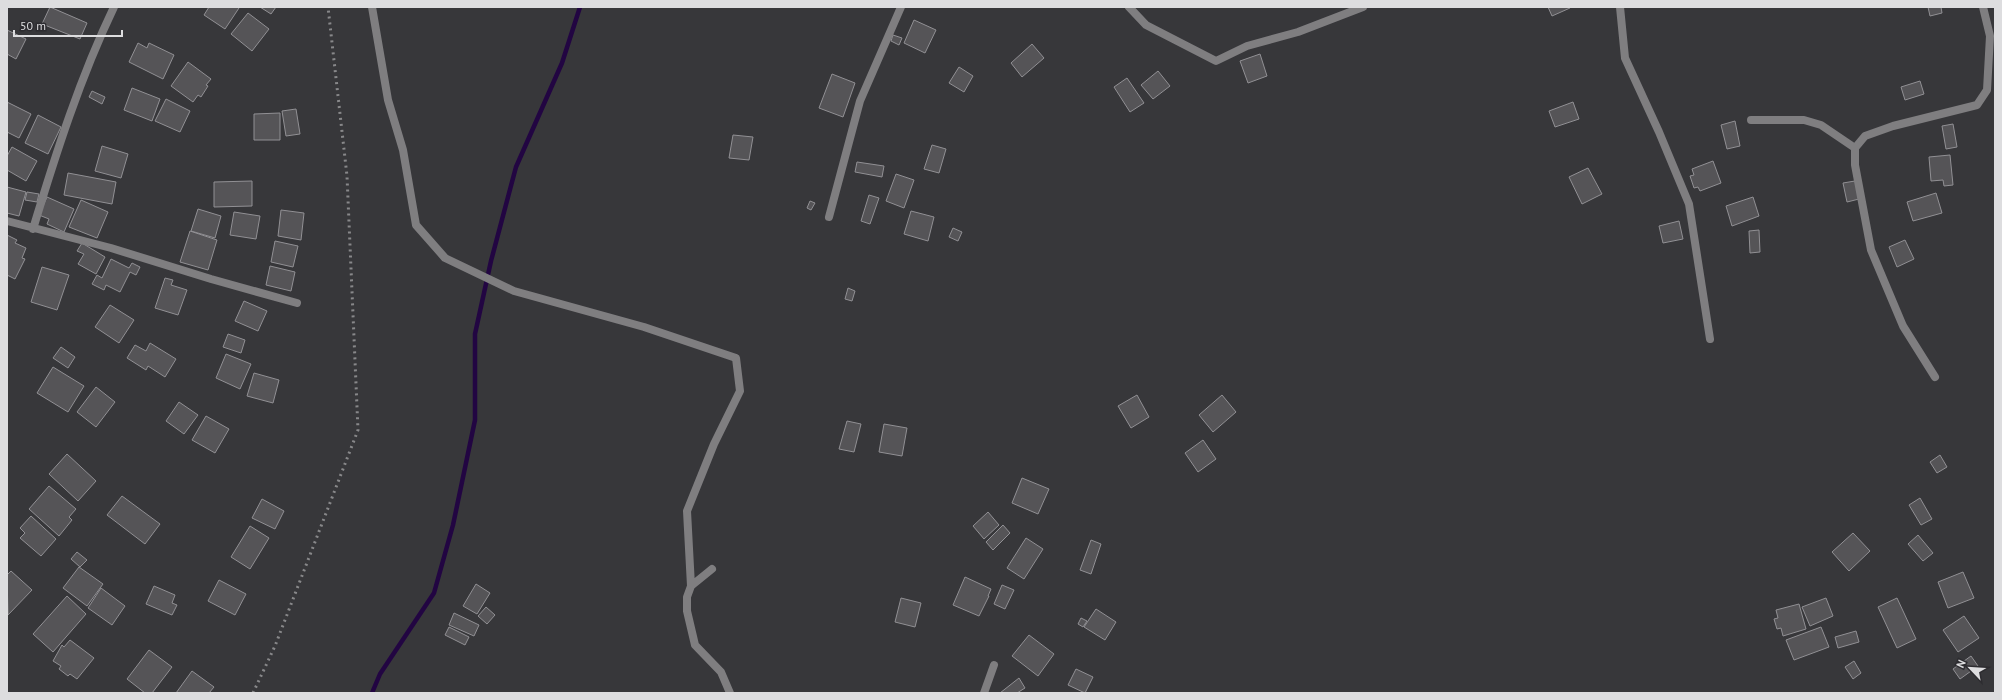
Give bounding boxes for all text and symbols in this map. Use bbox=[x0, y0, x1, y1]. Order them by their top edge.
scale bar bbox=[14, 12, 122, 38]
text: 50 m bbox=[20, 18, 46, 33]
north arrow bbox=[1950, 648, 1990, 688]
text: N bbox=[1953, 658, 1969, 670]

